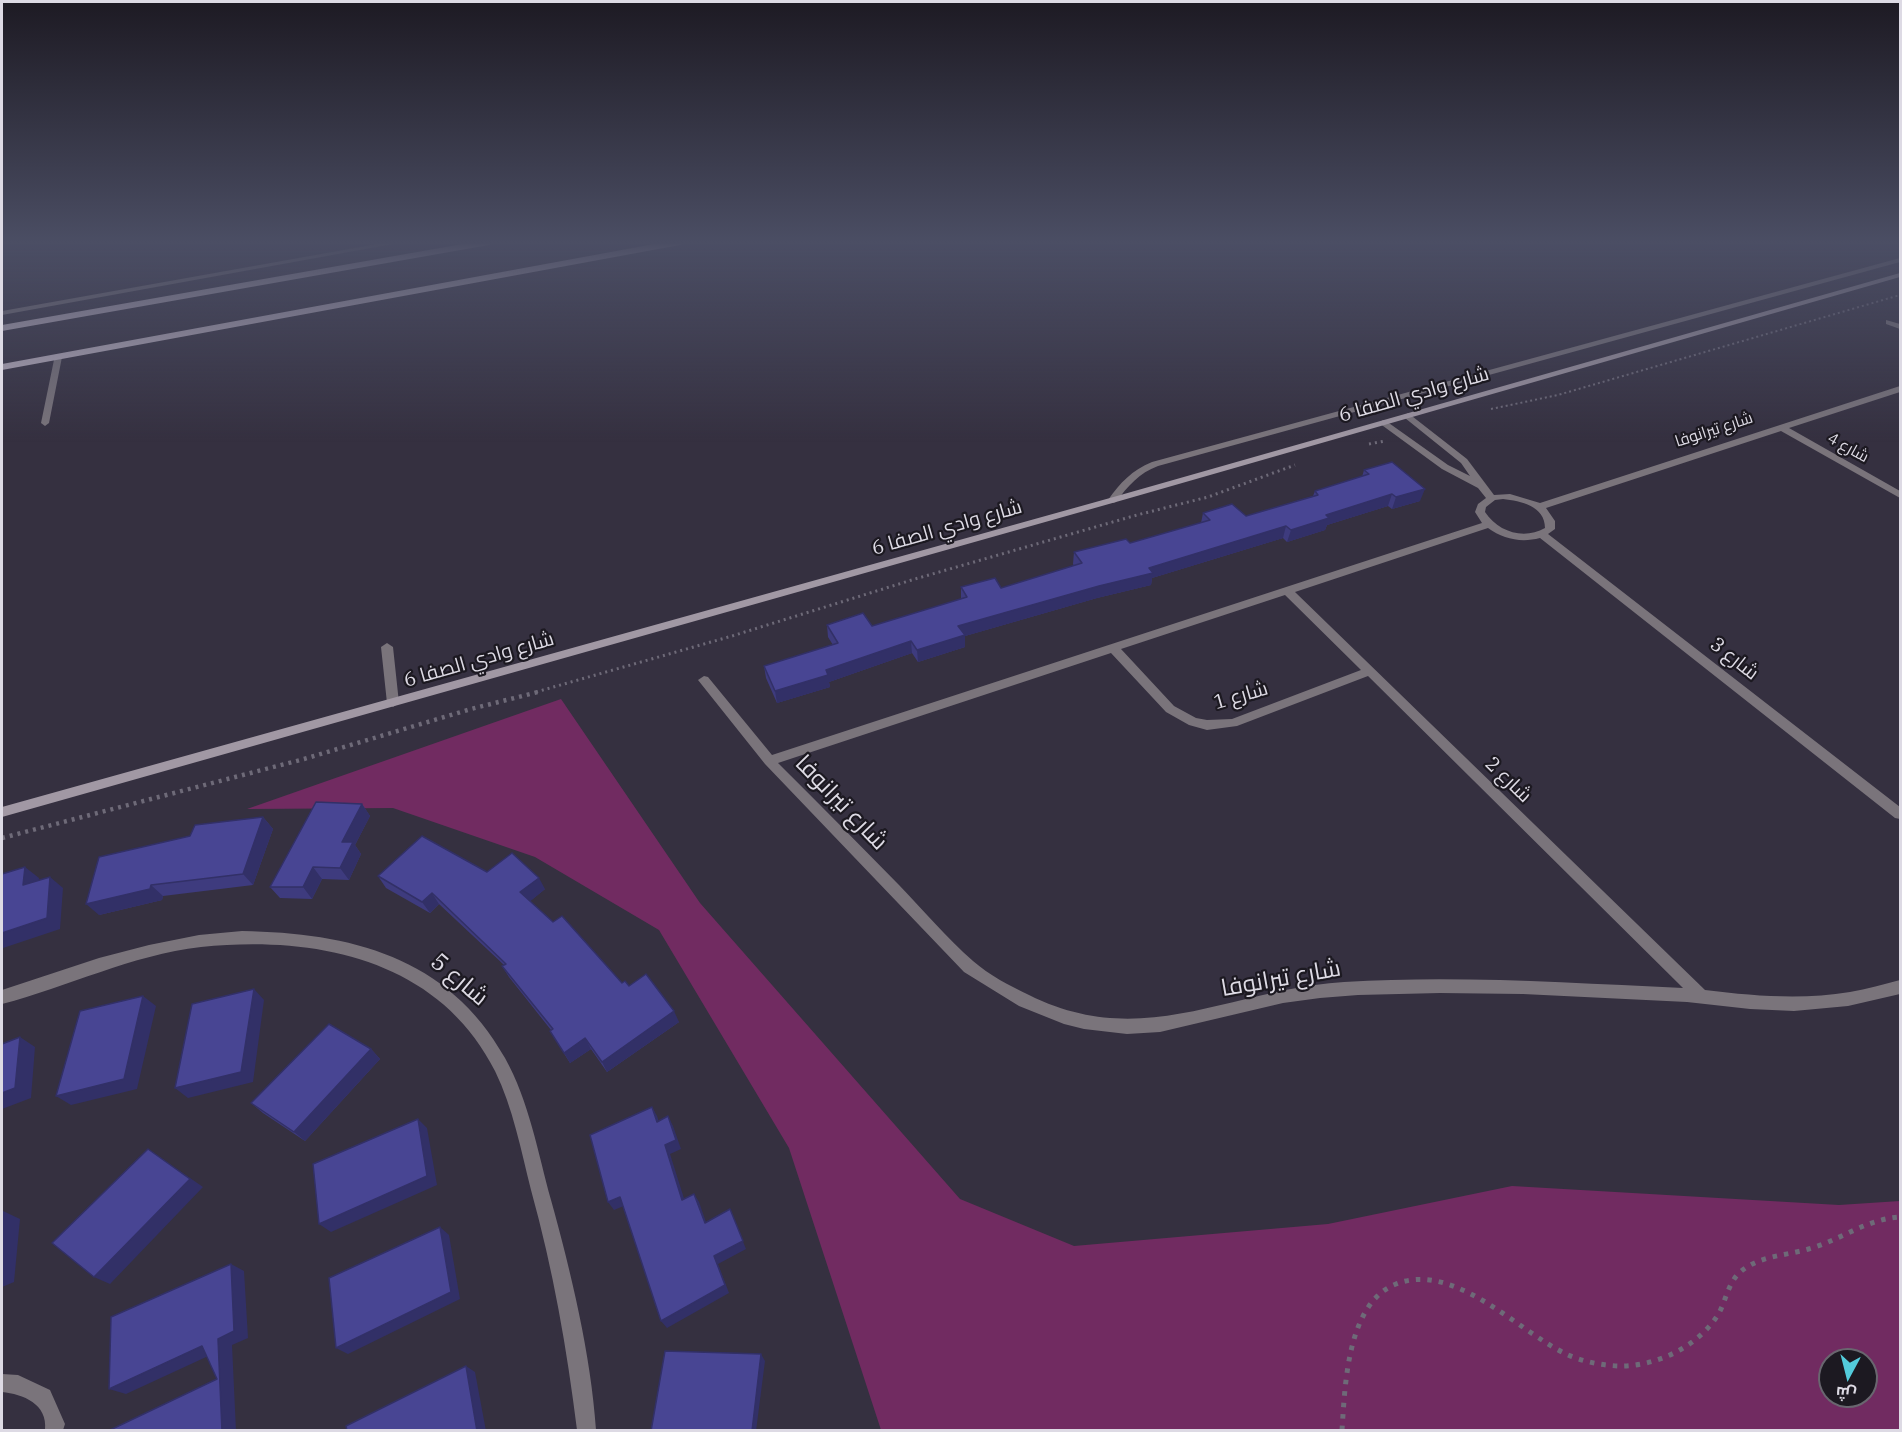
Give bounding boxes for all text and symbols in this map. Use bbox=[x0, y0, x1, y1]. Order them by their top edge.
street label: شارع وادي الصفا 6 bbox=[1336, 362, 1492, 428]
street label: شارع تيرانوفا bbox=[1673, 408, 1755, 452]
street label: شارع 4 bbox=[1824, 429, 1872, 467]
street label: شارع وادي الصفا 6 bbox=[869, 495, 1025, 561]
street label: شارع وادي الصفا 6 bbox=[401, 627, 557, 693]
street label: شارع 3 bbox=[1705, 632, 1763, 686]
street label: شارع 1 bbox=[1211, 677, 1271, 715]
street label: شارع تيرانوفا bbox=[789, 749, 893, 857]
street label: شارع 2 bbox=[1480, 752, 1536, 808]
street label: شارع 5 bbox=[424, 948, 494, 1012]
street label: شارع تيرانوفا bbox=[1219, 954, 1343, 1004]
north arrow bbox=[1818, 1348, 1878, 1408]
text: ش bbox=[1835, 1383, 1857, 1405]

